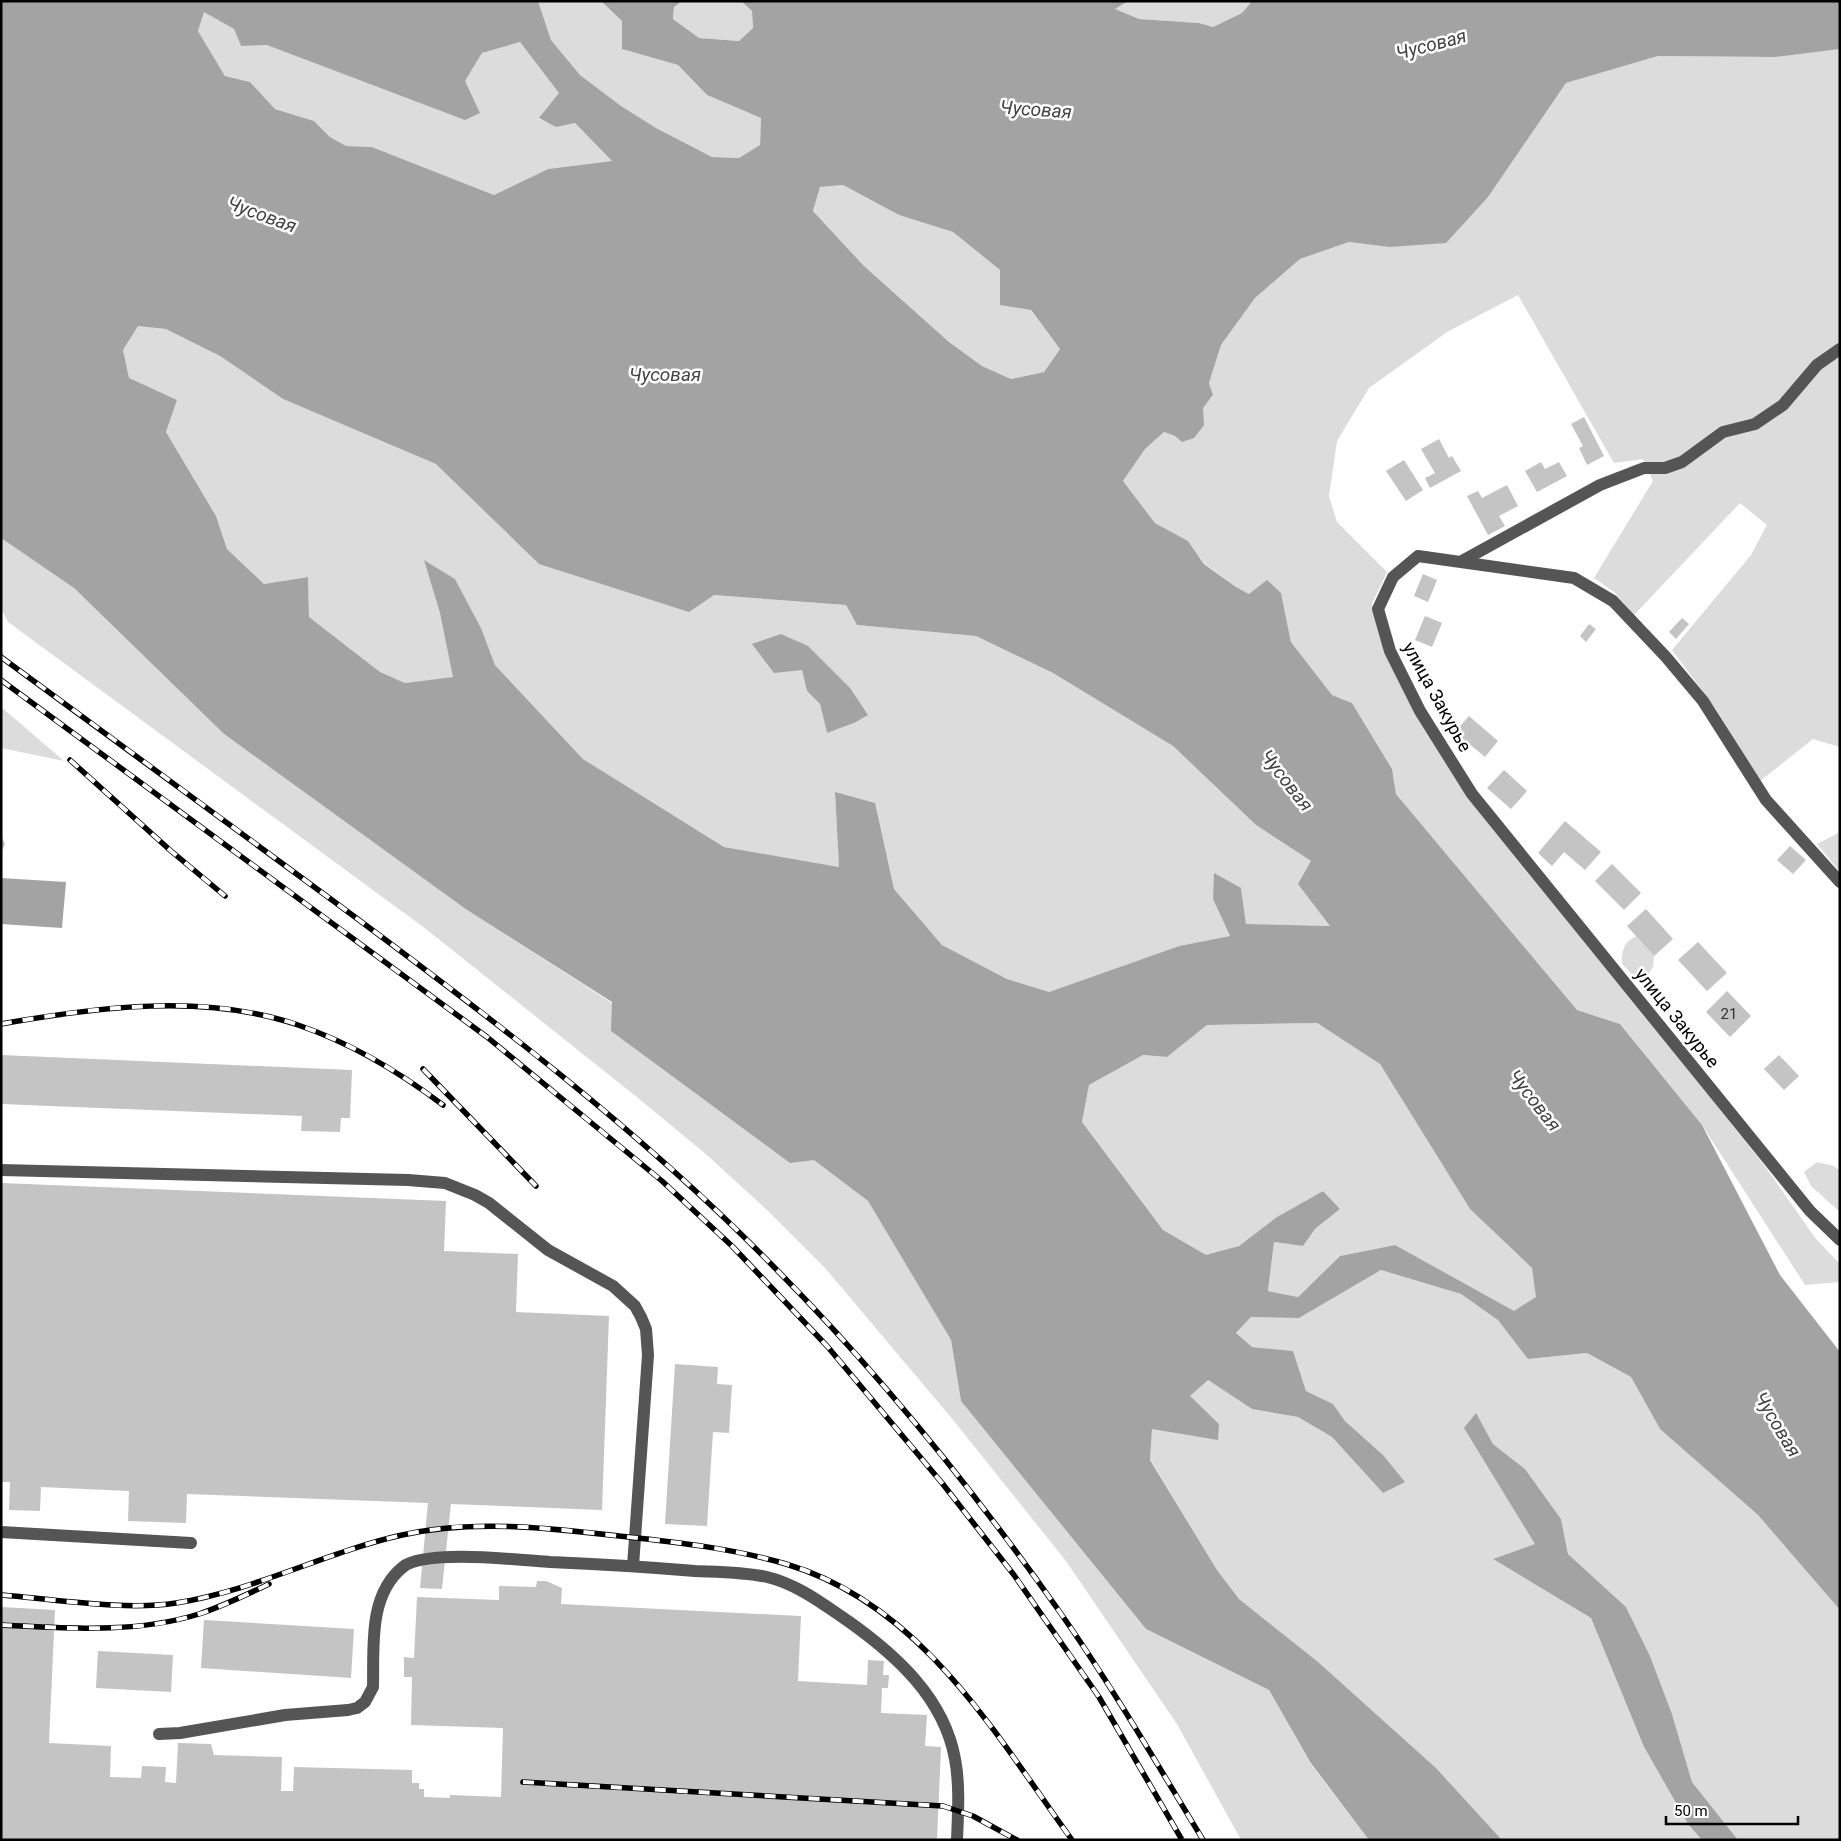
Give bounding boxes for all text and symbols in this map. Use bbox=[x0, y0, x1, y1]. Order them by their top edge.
water label: Чусовая bbox=[1393, 24, 1469, 65]
water label: Чусовая bbox=[999, 96, 1073, 123]
water label: Чусовая bbox=[224, 191, 300, 238]
water label: Чусовая bbox=[629, 363, 701, 386]
street label: улица Закурье bbox=[1399, 638, 1476, 755]
water label: Чусовая bbox=[1255, 745, 1318, 816]
street label: улица Закурье bbox=[1631, 964, 1724, 1072]
house number: 21 bbox=[1721, 1005, 1737, 1023]
water label: Чусовая bbox=[1503, 1065, 1566, 1136]
water label: Чусовая bbox=[1749, 1387, 1806, 1461]
scale bar bbox=[1666, 1794, 1798, 1826]
text: 50 m bbox=[1674, 1802, 1708, 1820]

